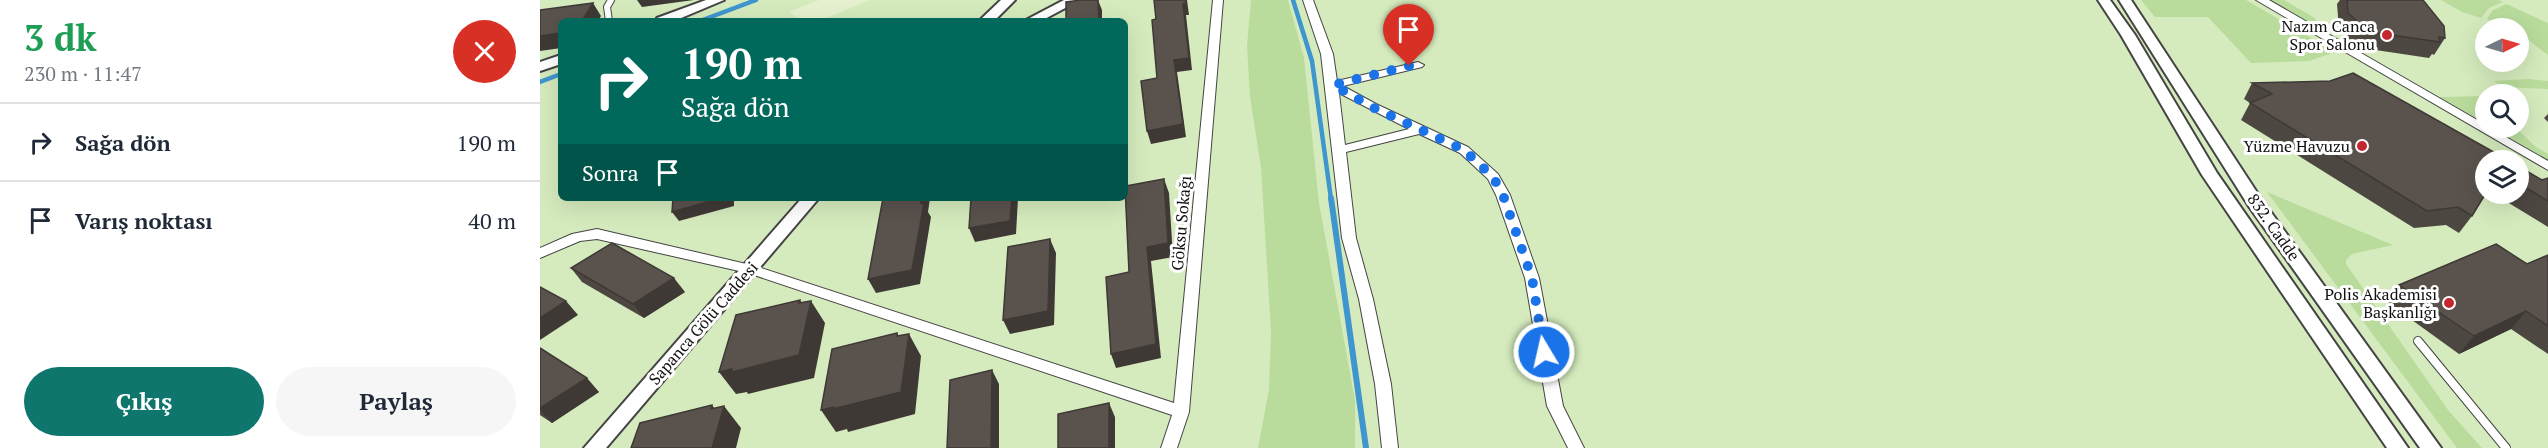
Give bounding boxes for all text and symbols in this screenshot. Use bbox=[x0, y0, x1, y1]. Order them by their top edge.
pin bbox=[1383, 4, 1434, 66]
icon: arrive bbox=[1392, 13, 1425, 46]
text: 3 dk bbox=[24, 14, 97, 61]
place label: Nazım Canca Spor Salonu bbox=[2281, 15, 2375, 55]
north arrow bbox=[2475, 18, 2529, 72]
map controls bbox=[2475, 18, 2529, 204]
button: close bbox=[453, 20, 516, 83]
marker: Nazım Canca Spor Salonu bbox=[2380, 28, 2394, 42]
text: 190 m bbox=[681, 35, 802, 91]
icon: right bbox=[582, 42, 660, 120]
text: 230 m · 11:47 bbox=[24, 60, 142, 87]
button: search bbox=[2475, 84, 2529, 138]
text: Sağa dön bbox=[681, 89, 789, 125]
icon: right bbox=[24, 126, 57, 159]
text: Sağa dön bbox=[75, 128, 171, 157]
text: 190 m bbox=[456, 128, 516, 157]
place label: Yüzme Havuzu bbox=[2244, 135, 2350, 157]
marker: Yüzme Havuzu bbox=[2355, 139, 2369, 153]
button: layers bbox=[2475, 150, 2529, 204]
icon: arrive bbox=[651, 156, 684, 189]
text: Sonra bbox=[582, 158, 639, 187]
street label: Göksu Sokağı bbox=[1166, 174, 1196, 271]
street label: 832. Cadde bbox=[2243, 189, 2305, 265]
icon: arrive bbox=[24, 204, 57, 237]
text: Varış noktası bbox=[75, 206, 213, 235]
text: 40 m bbox=[468, 206, 516, 235]
street label: Sapanca Gölü Caddesi bbox=[643, 257, 763, 389]
place label: Polis Akademisi Başkanlığı bbox=[2324, 283, 2437, 323]
marker: Polis Akademisi Başkanlığı bbox=[2442, 296, 2456, 310]
position arrow bbox=[1512, 320, 1576, 384]
button: Çıkış bbox=[24, 367, 264, 436]
button: Paylaş bbox=[276, 367, 516, 436]

